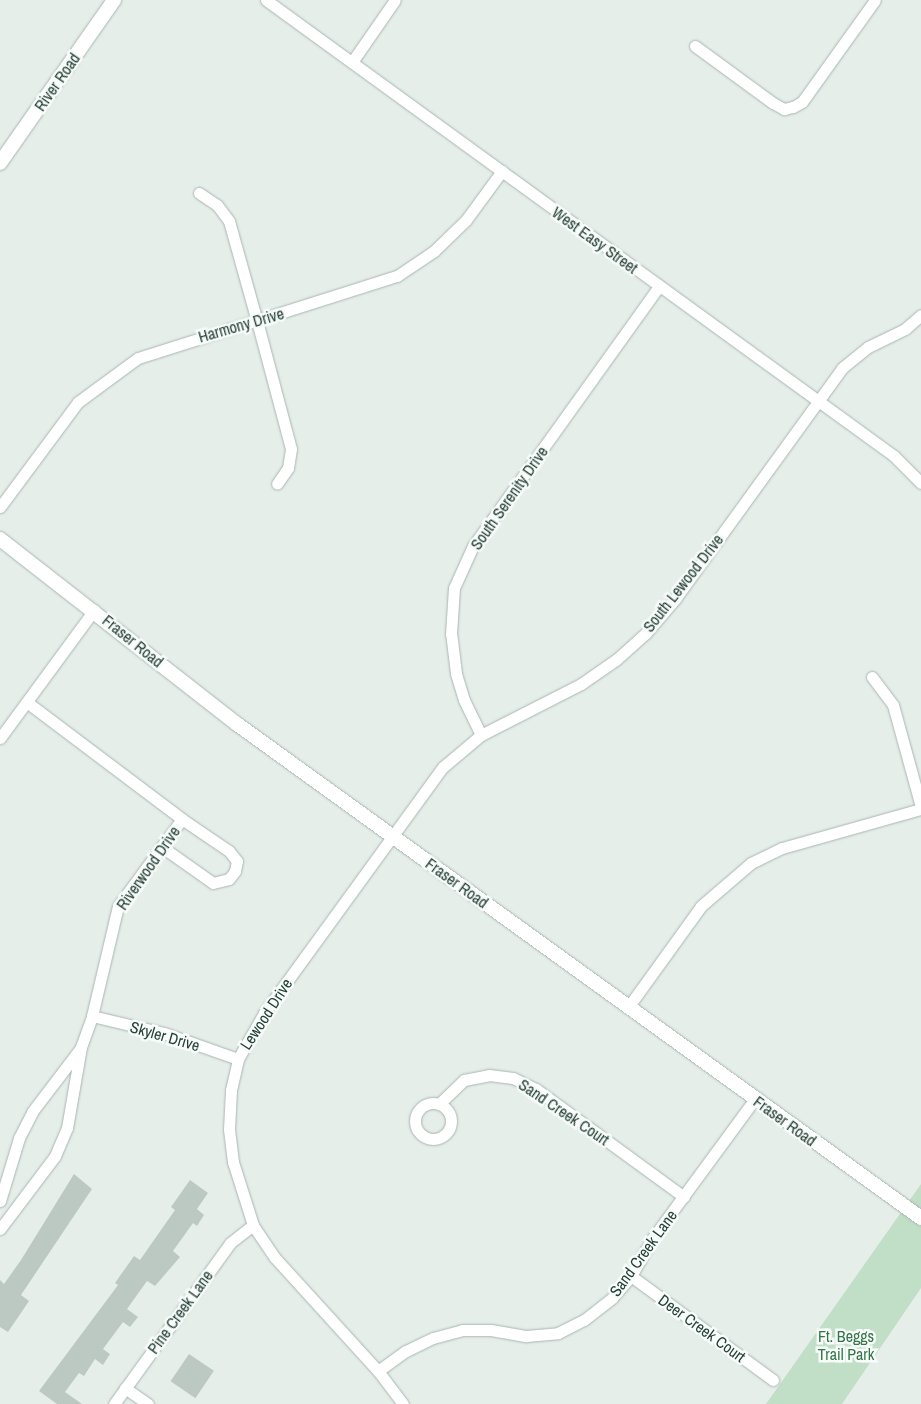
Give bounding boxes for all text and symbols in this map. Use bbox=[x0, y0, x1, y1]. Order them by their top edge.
street label: River Road bbox=[30, 49, 84, 115]
street label: West Easy Street bbox=[548, 203, 642, 277]
street label: Harmony Drive bbox=[196, 304, 286, 346]
street label: South Serenity Drive bbox=[466, 443, 552, 553]
street label: South Lewood Drive bbox=[639, 530, 727, 636]
street label: Fraser Road bbox=[99, 611, 167, 671]
street label: Riverwood Drive bbox=[112, 822, 184, 914]
street label: Fraser Road bbox=[422, 854, 492, 912]
street label: Lewood Drive bbox=[236, 975, 296, 1053]
street label: Skyler Drive bbox=[128, 1017, 202, 1055]
street label: Sand Creek Court bbox=[515, 1075, 613, 1149]
street label: Fraser Road bbox=[750, 1092, 820, 1150]
street label: Sand Creek Lane bbox=[605, 1206, 681, 1300]
street label: Pine Creek Lane bbox=[143, 1267, 217, 1357]
street label: Deer Creek Court bbox=[655, 1290, 749, 1366]
park label: Ft. Beggs Trail Park bbox=[818, 1326, 874, 1364]

